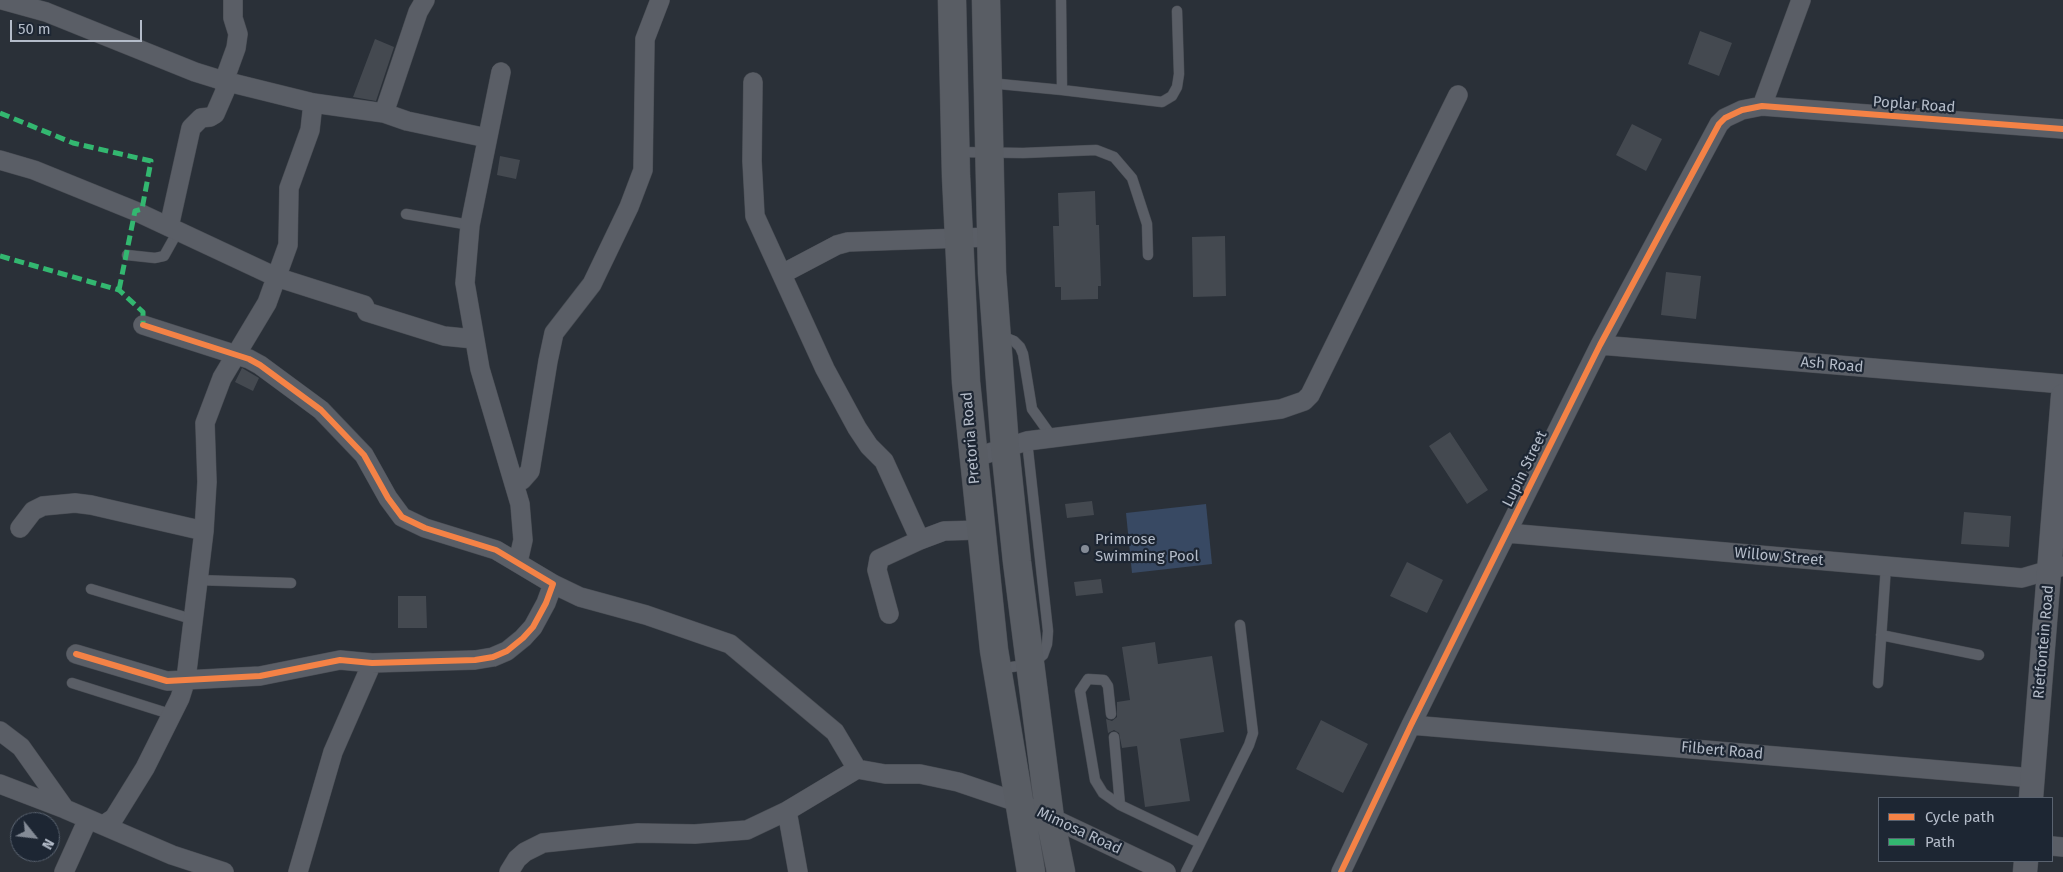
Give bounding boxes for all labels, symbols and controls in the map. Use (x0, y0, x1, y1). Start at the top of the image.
scale bar (12, 10, 145, 42)
text: 50 m (18, 20, 51, 38)
street label: Poplar Road (1872, 93, 1956, 117)
street label: Ash Road (1800, 353, 1864, 377)
street label: Pretoria Road (958, 391, 984, 485)
street label: Lupin Street (1499, 428, 1551, 510)
place label: Primrose Swimming Pool (1095, 531, 1199, 566)
marker: Primrose Swimming Pool (1079, 543, 1091, 555)
street label: Willow Street (1734, 544, 1824, 570)
street label: Rietfontein Road (2030, 584, 2058, 700)
street label: Filbert Road (1680, 738, 1764, 764)
legend (1878, 797, 2053, 862)
street label: Mimosa Road (1034, 804, 1124, 858)
text: Cycle path (1925, 808, 1995, 826)
north arrow (10, 812, 60, 862)
text: Path (1925, 833, 1955, 851)
text: N (38, 836, 57, 852)

